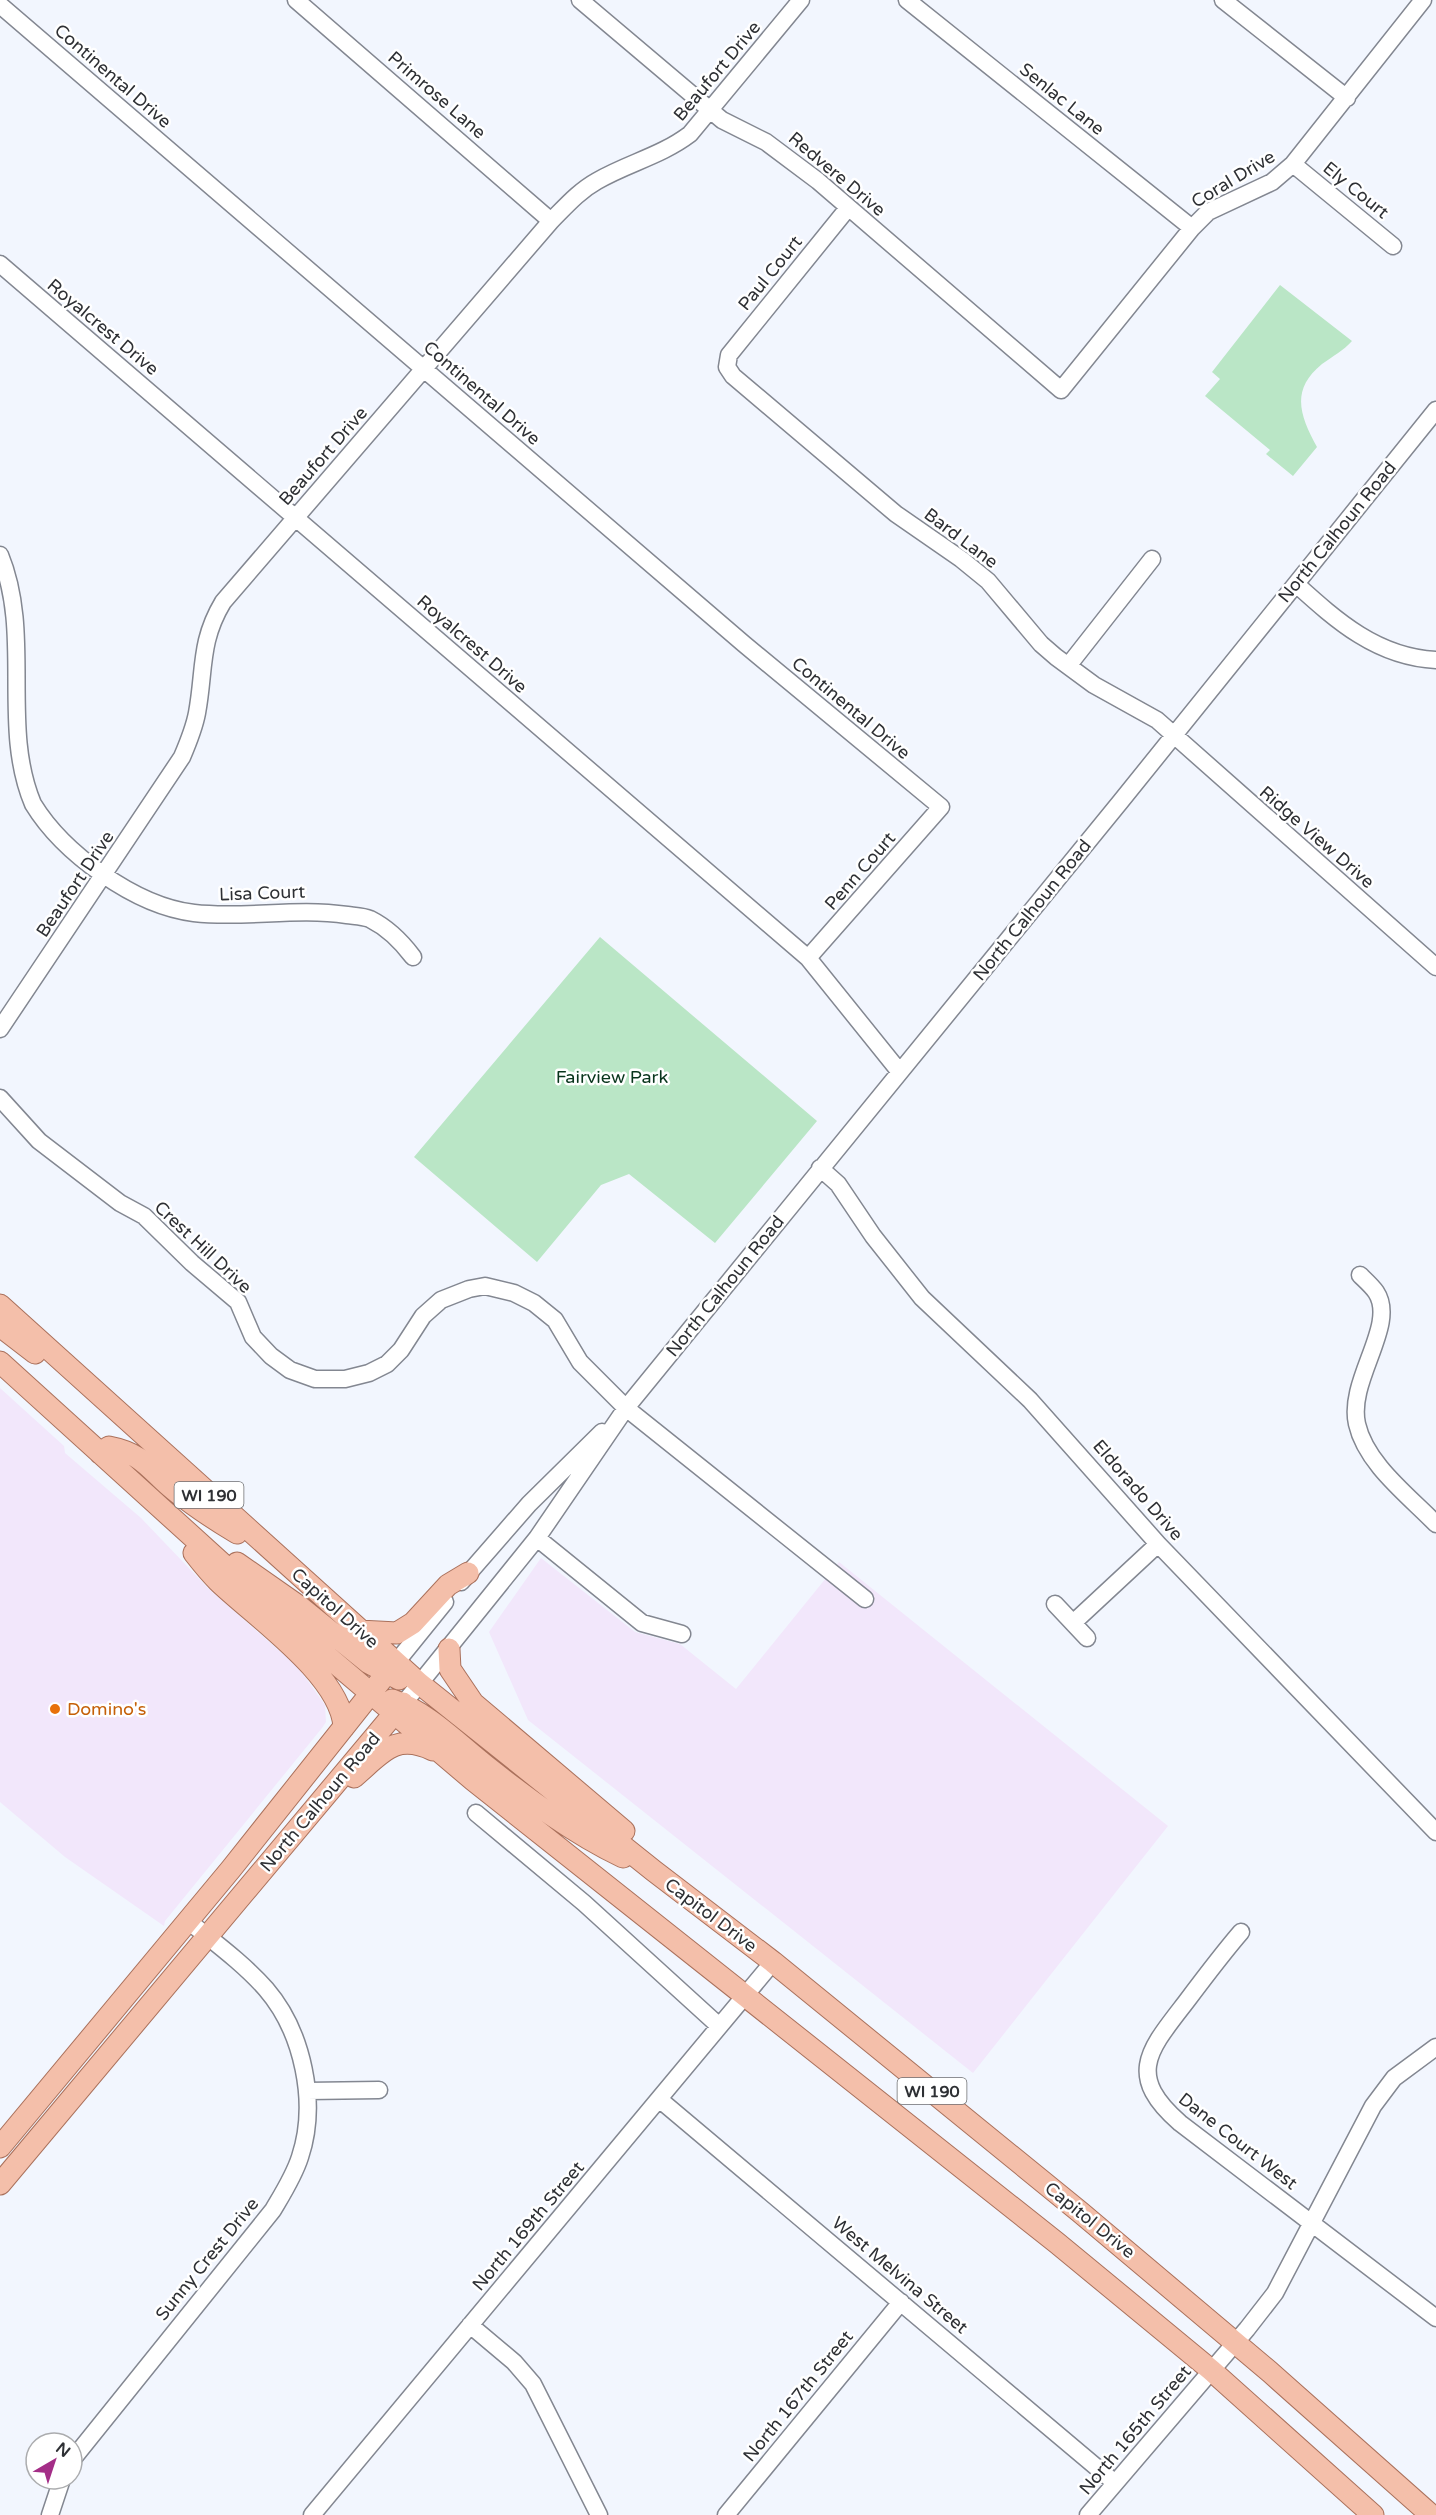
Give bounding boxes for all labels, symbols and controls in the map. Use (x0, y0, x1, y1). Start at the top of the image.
street label: Beaufort Drive (669, 17, 765, 125)
street label: Continental Drive (50, 19, 176, 133)
street label: Primrose Lane (384, 46, 490, 144)
street label: Senlac Lane (1015, 58, 1109, 140)
street label: Redvere Drive (784, 127, 890, 221)
street label: Coral Drive (1187, 145, 1279, 213)
street label: Ely Court (1319, 157, 1393, 223)
street label: Paul Court (733, 231, 807, 315)
street label: Royalcrest Drive (43, 274, 163, 380)
street label: Continental Drive (419, 336, 545, 450)
street label: Beaufort Drive (274, 402, 372, 510)
street label: North Calhoun Road (1273, 457, 1401, 607)
street label: Bard Lane (920, 503, 1002, 573)
street label: Royalcrest Drive (412, 590, 532, 698)
street label: Continental Drive (787, 652, 915, 764)
street label: Ridge View Drive (1255, 781, 1379, 893)
street label: Beaufort Drive (31, 827, 119, 941)
street label: Penn Court (820, 827, 900, 915)
street label: North Calhoun Road (968, 835, 1096, 985)
street label: Lisa Court (219, 880, 306, 905)
park label: Fairview Park (556, 1066, 668, 1088)
street label: Crest Hill Drive (150, 1196, 256, 1298)
street label: North Calhoun Road (661, 1211, 789, 1361)
street label: Eldorado Drive (1088, 1435, 1188, 1545)
road number: WI 190 (174, 1482, 244, 1508)
street label: Capitol Drive (287, 1563, 383, 1653)
place label: Domino's (67, 1698, 146, 1720)
marker: Domino's (48, 1702, 62, 1716)
street label: North Calhoun Road (255, 1728, 385, 1876)
street label: Capitol Drive (661, 1873, 761, 1957)
road number: WI 190 (898, 2078, 966, 2104)
street label: Dane Court West (1174, 2088, 1302, 2194)
street label: North 169th Street (467, 2157, 589, 2295)
street label: Capitol Drive (1040, 2177, 1140, 2263)
street label: Sunny Crest Drive (151, 2193, 263, 2325)
street label: West Melvina Street (828, 2212, 973, 2338)
street label: North 167th Street (738, 2326, 858, 2466)
street label: North 165th Street (1074, 2361, 1196, 2499)
north arrow (24, 2431, 84, 2491)
text: N (52, 2438, 74, 2462)

